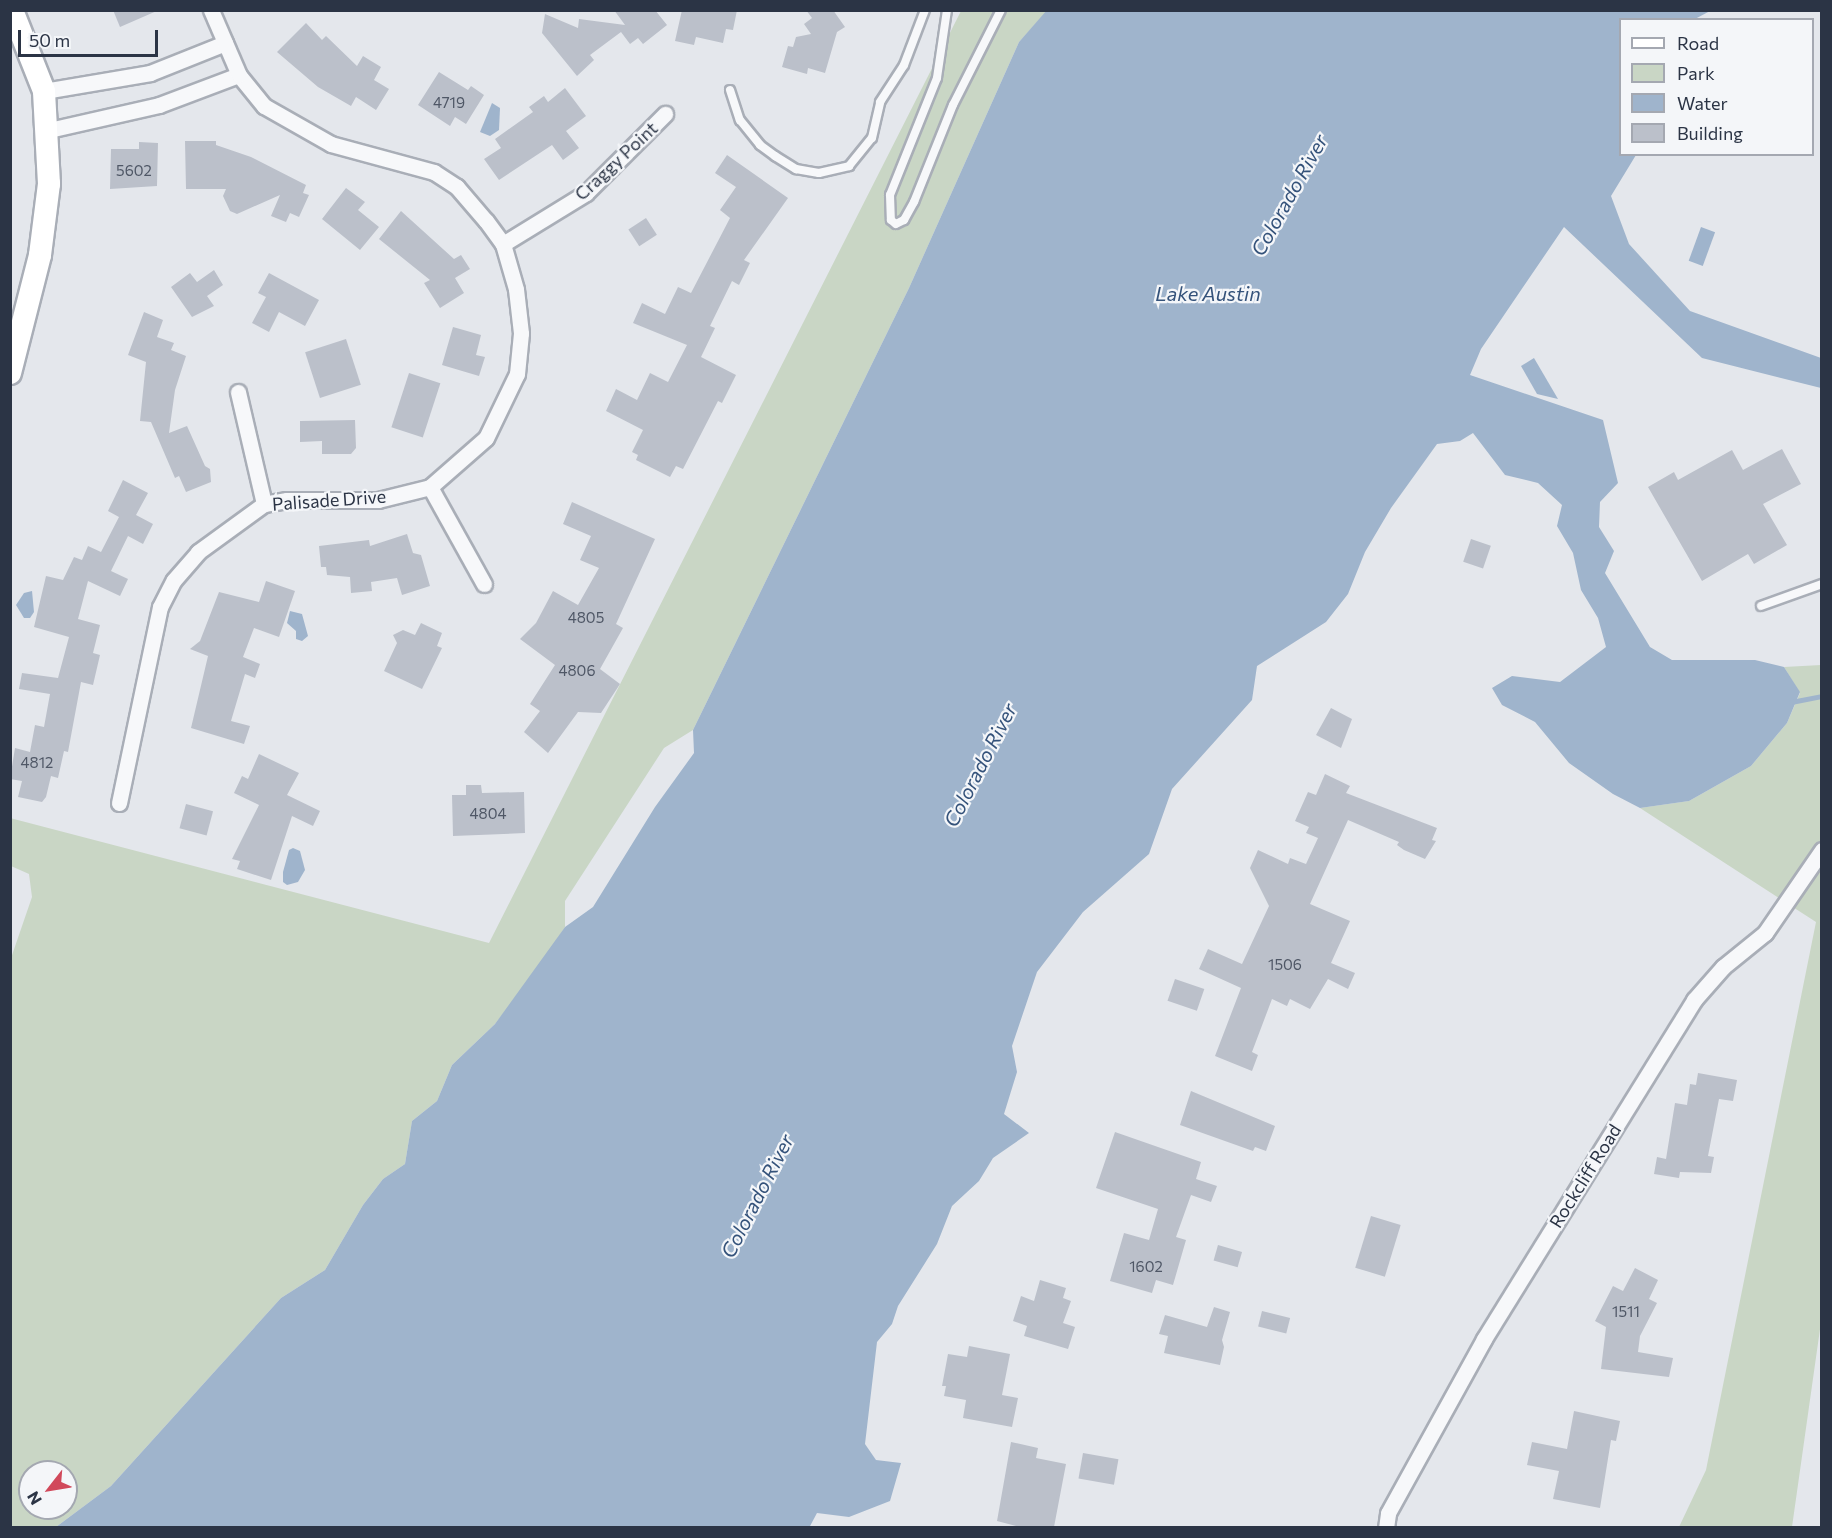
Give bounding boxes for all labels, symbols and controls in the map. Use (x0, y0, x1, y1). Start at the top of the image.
scale bar (21, 18, 160, 56)
legend (1619, 18, 1814, 156)
text: 50 m (29, 29, 70, 51)
text: Road (1677, 32, 1719, 54)
text: Park (1677, 62, 1715, 84)
text: Water (1677, 92, 1728, 114)
house number: 4719 (433, 94, 465, 112)
street label: Craggy Point (570, 117, 662, 205)
text: Building (1677, 122, 1743, 144)
water label: Colorado River (1246, 130, 1332, 260)
house number: 5602 (116, 162, 152, 180)
water label: Lake Austin (1155, 281, 1261, 305)
street label: Palisade Drive (271, 485, 387, 515)
house number: 4805 (568, 609, 604, 627)
house number: 4806 (559, 662, 595, 680)
water label: Colorado River (939, 699, 1021, 831)
house number: 4812 (21, 754, 53, 772)
house number: 4804 (470, 805, 506, 823)
house number: 1506 (1268, 956, 1302, 974)
street label: Rockcliff Road (1545, 1120, 1625, 1232)
water label: Colorado River (716, 1130, 798, 1262)
house number: 1602 (1129, 1258, 1163, 1276)
house number: 1511 (1612, 1303, 1640, 1321)
north arrow (18, 1460, 78, 1520)
text: N (23, 1488, 45, 1509)

